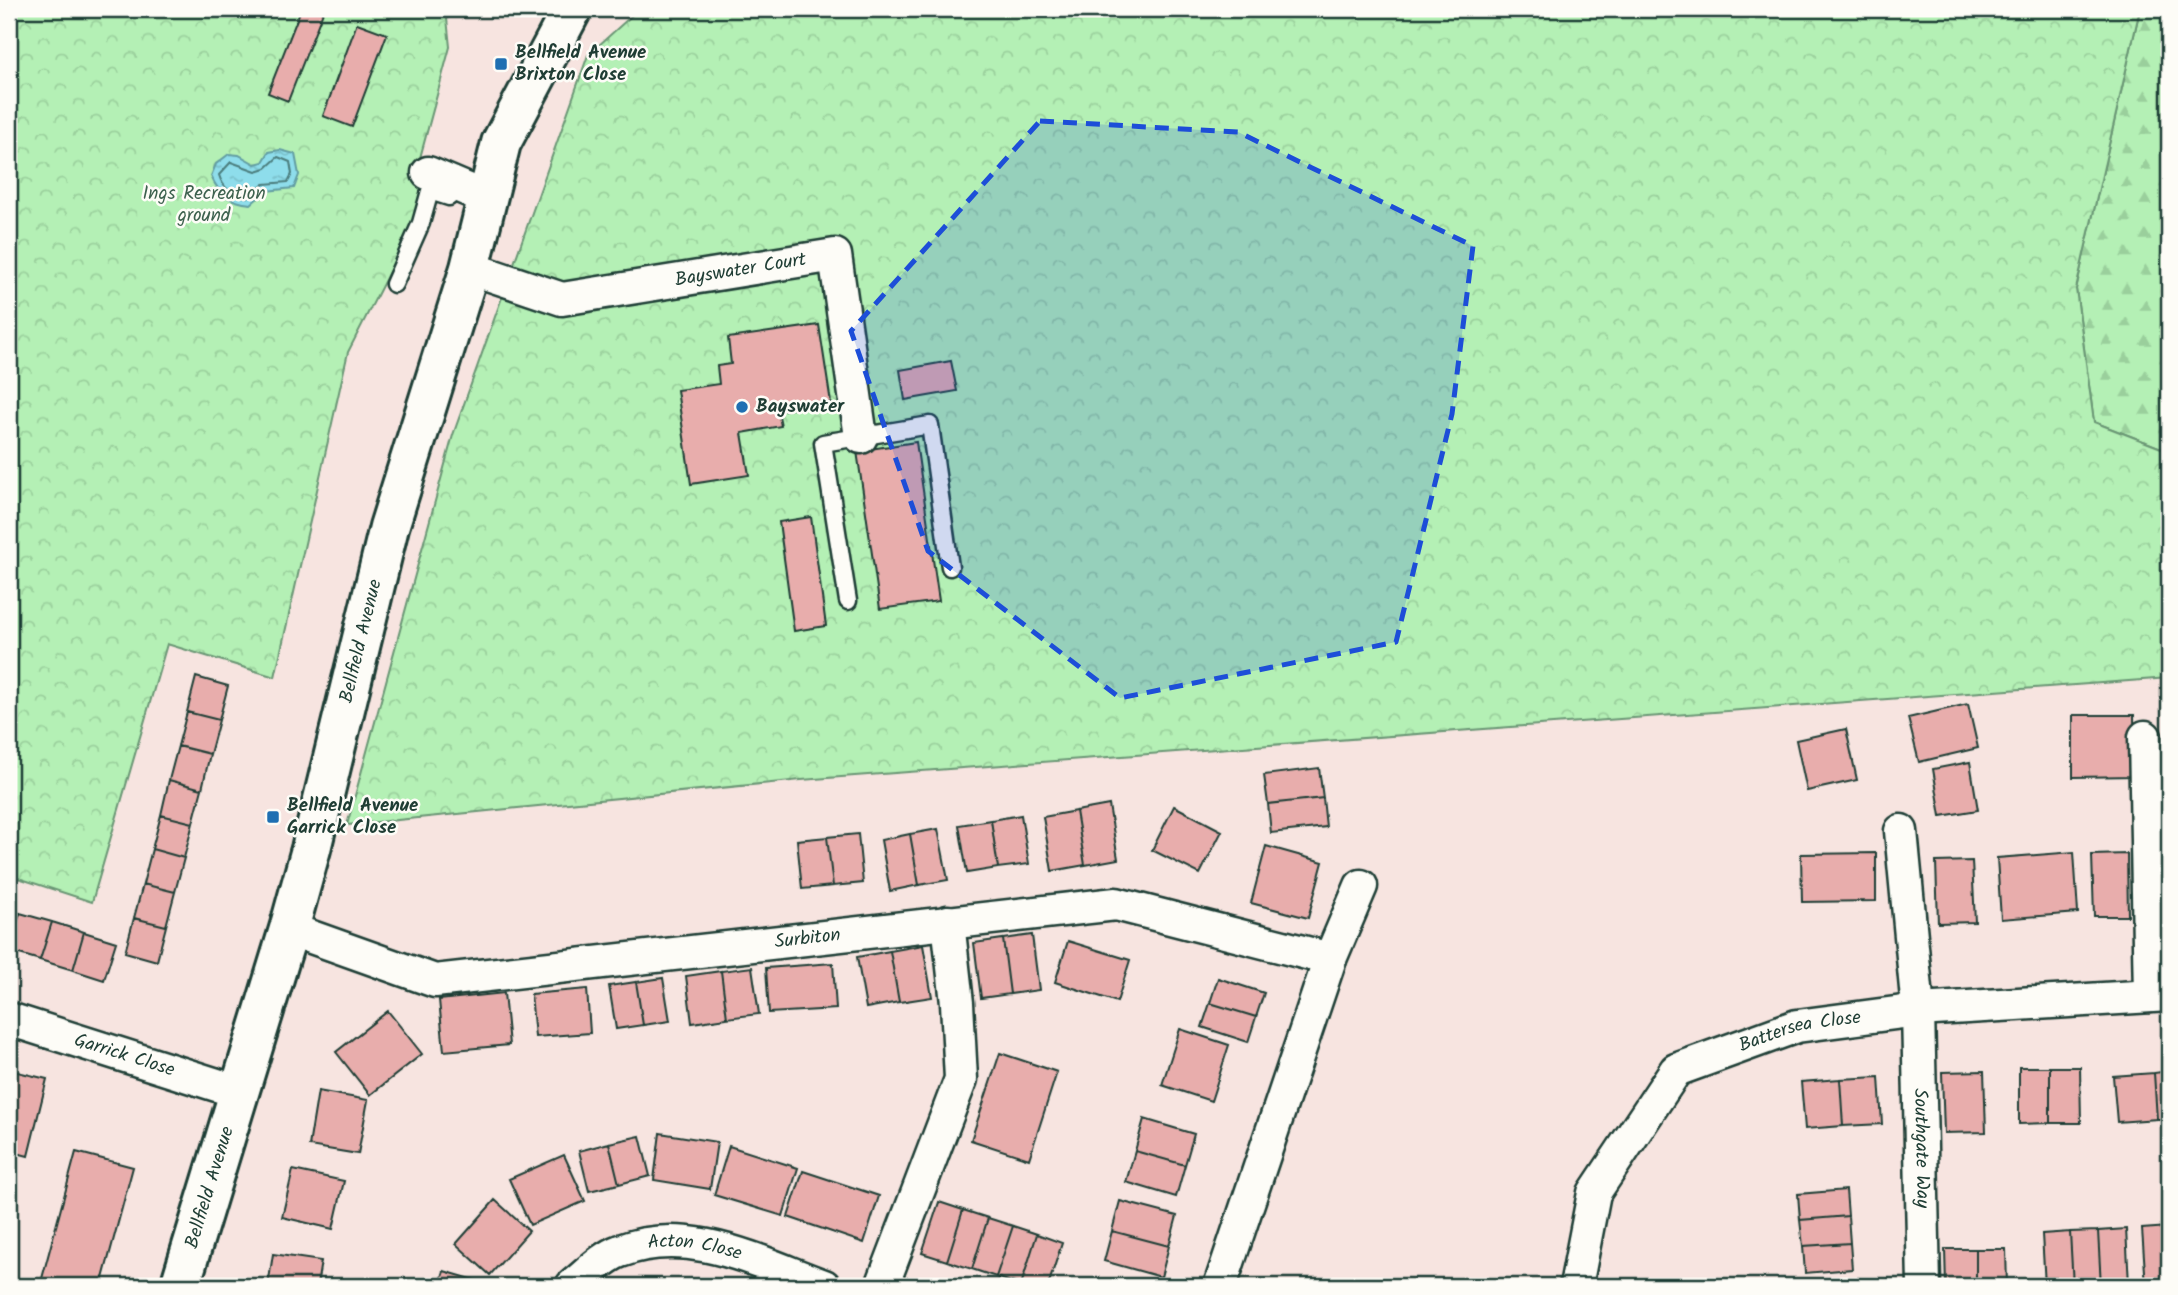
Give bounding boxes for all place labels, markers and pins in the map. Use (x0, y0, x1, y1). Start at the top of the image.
place label: Bellfield Avenue Brixton Close (515, 38, 646, 90)
marker: Bellfield Avenue Brixton Close (493, 56, 509, 72)
place label: Bayswater (756, 392, 845, 422)
marker: Bayswater (734, 399, 750, 415)
place label: Bellfield Avenue Garrick Close (287, 791, 418, 843)
marker: Bellfield Avenue Garrick Close (265, 809, 281, 825)

